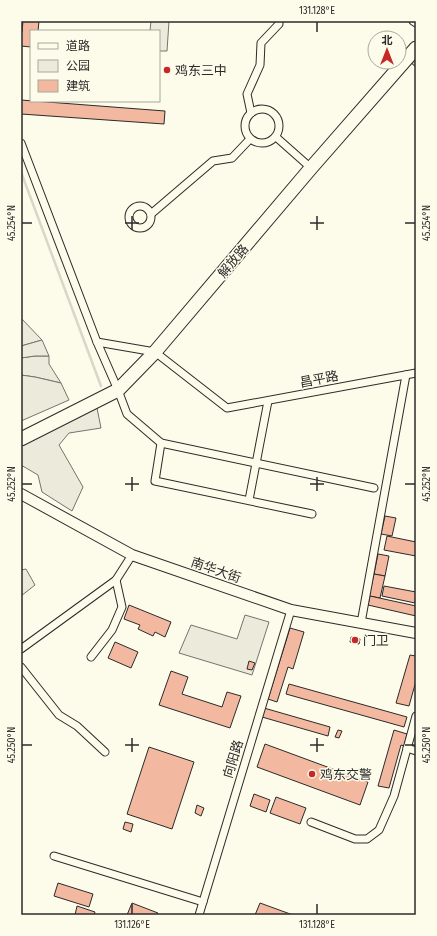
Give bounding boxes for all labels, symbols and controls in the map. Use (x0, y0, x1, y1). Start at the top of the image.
text: 131.128°E (299, 5, 335, 17)
legend (30, 30, 160, 102)
north arrow (367, 30, 407, 70)
text: 北 (382, 34, 393, 47)
text: 道路 (66, 39, 90, 53)
text: 公园 (66, 59, 90, 73)
place label: 鸡东三中 (175, 63, 227, 78)
marker: 鸡东三中 (162, 65, 172, 75)
text: 建筑 (66, 79, 90, 93)
text: 45.254°N (6, 205, 18, 241)
text: 45.254°N (421, 205, 433, 241)
street label: 解放路 (215, 241, 251, 281)
street label: 昌平路 (298, 368, 340, 390)
text: 45.252°N (6, 466, 18, 502)
text: 45.252°N (421, 466, 433, 502)
street label: 南华大街 (189, 554, 243, 586)
place label: 门卫 (363, 633, 389, 648)
marker: 门卫 (350, 635, 360, 645)
text: 45.250°N (6, 727, 18, 763)
text: 45.250°N (421, 727, 433, 763)
street label: 向阳路 (220, 738, 246, 780)
place label: 鸡东交警 (320, 767, 372, 782)
marker: 鸡东交警 (307, 769, 317, 779)
text: 131.126°E (114, 919, 150, 931)
text: 131.128°E (299, 919, 335, 931)

